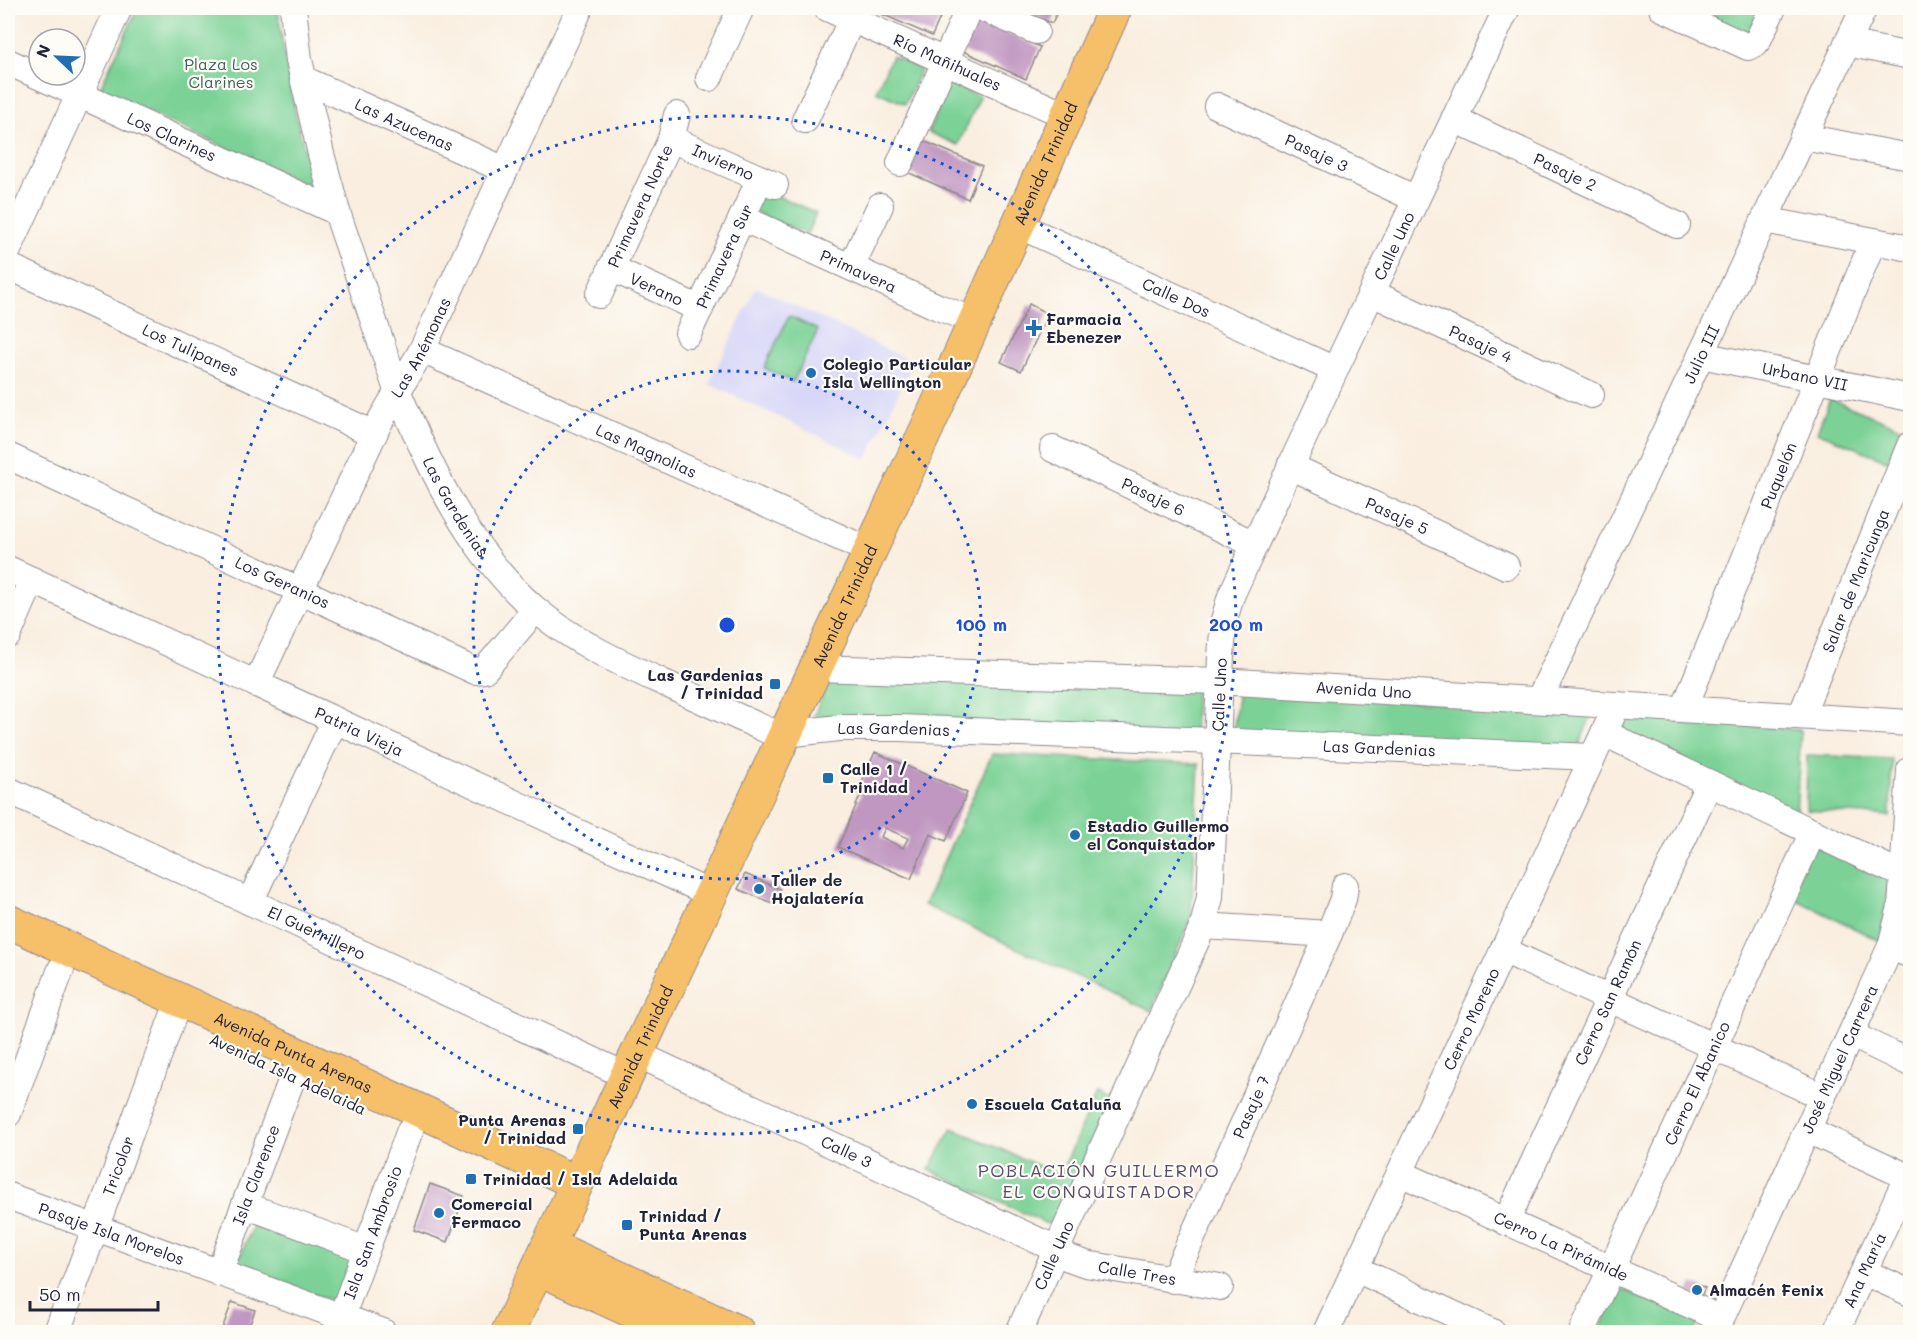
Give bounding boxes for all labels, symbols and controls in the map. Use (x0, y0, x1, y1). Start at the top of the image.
north arrow (27, 27, 87, 87)
street label: Río Mañihuales (890, 28, 1005, 95)
text: N (31, 41, 55, 61)
park label: Plaza Los Clarines (184, 53, 258, 92)
street label: Las Azucenas (352, 93, 457, 155)
street label: Avenida Trinidad (1008, 99, 1082, 228)
street label: Los Clarines (124, 107, 220, 166)
street label: Pasaje 3 (1282, 128, 1352, 176)
street label: Invierno (689, 139, 758, 184)
street label: Primavera Norte (602, 141, 677, 271)
street label: Pasaje 2 (1531, 148, 1600, 195)
street label: Primavera Sur (690, 200, 757, 311)
street label: Calle Uno (1368, 208, 1419, 284)
street label: Primavera (817, 244, 900, 297)
street label: Verano (627, 267, 687, 310)
street label: Calle Dos (1139, 272, 1214, 322)
street label: Las Anémonas (385, 294, 455, 401)
place label: Farmacia Ebenezer (1046, 308, 1122, 347)
street label: Los Tulipanes (139, 318, 242, 381)
street label: Pasaje 4 (1446, 319, 1516, 367)
marker: Farmacia Ebenezer (1027, 321, 1041, 335)
street label: Julio III (1678, 321, 1724, 387)
place label: Colegio Particular Isla Wellington (823, 353, 972, 392)
street label: Urbano VII (1760, 357, 1850, 395)
marker: Colegio Particular Isla Wellington (804, 366, 818, 380)
street label: Las Magnolias (593, 418, 700, 482)
street label: Puquelón (1755, 439, 1801, 511)
street label: Las Gardenias (419, 453, 494, 561)
street label: Pasaje 6 (1119, 472, 1189, 520)
street label: Pasaje 5 (1362, 491, 1432, 539)
street label: Salar de Maricunga (1817, 505, 1893, 655)
street label: Avenida Trinidad (807, 541, 881, 671)
street label: Los Geranios (232, 551, 333, 613)
text: 100 m (955, 612, 1007, 636)
text: 200 m (1209, 612, 1263, 636)
centre of rings (717, 615, 737, 635)
street label: Calle Uno (1207, 658, 1231, 732)
place label: Las Gardenias / Trinidad (647, 664, 763, 703)
street label: Avenida Uno (1315, 676, 1412, 703)
marker: Las Gardenias / Trinidad (768, 677, 782, 691)
street label: Patria Vieja (312, 701, 407, 760)
street label: Las Gardenias (837, 717, 951, 740)
street label: Las Gardenias (1323, 735, 1436, 760)
place label: Calle 1 / Trinidad (840, 758, 908, 797)
marker: Calle 1 / Trinidad (821, 771, 835, 785)
place label: Estadio Guillermo el Conquistador (1087, 815, 1229, 854)
marker: Estadio Guillermo el Conquistador (1068, 828, 1082, 842)
place label: Taller de Hojalatería (771, 869, 864, 908)
marker: Taller de Hojalatería (752, 882, 766, 896)
street label: El Guerrillero (265, 901, 369, 964)
street label: Cerro San Ramón (1569, 936, 1645, 1068)
street label: Cerro Moreno (1438, 964, 1504, 1073)
street label: José Miguel Carrera (1796, 981, 1882, 1137)
street label: Avenida Trinidad (602, 982, 677, 1112)
street label: Avenida Punta Arenas (211, 1006, 376, 1097)
street label: Cerro El Abanico (1659, 1018, 1734, 1148)
street label: Avenida Isla Adelaida (206, 1028, 370, 1119)
street label: Pasaje 7 (1227, 1072, 1274, 1141)
place label: Escuela Cataluña (984, 1093, 1122, 1114)
marker: Escuela Cataluña (965, 1097, 979, 1111)
place label: Punta Arenas / Trinidad (458, 1109, 566, 1148)
street label: Isla Clarence (227, 1121, 284, 1228)
marker: Punta Arenas / Trinidad (571, 1122, 585, 1136)
street label: Calle 3 (818, 1130, 876, 1172)
street label: Tricolor (97, 1133, 138, 1199)
district label: POBLACIÓN GUILLERMO EL CONQUISTADOR (978, 1158, 1220, 1203)
street label: Isla San Ambrosio (338, 1163, 406, 1302)
place label: Trinidad / Isla Adelaida (483, 1168, 678, 1189)
marker: Trinidad / Isla Adelaida (464, 1172, 478, 1186)
place label: Comercial Fermaco (451, 1193, 532, 1232)
street label: Pasaje Isla Morelos (36, 1197, 187, 1269)
place label: Trinidad / Punta Arenas (639, 1205, 747, 1244)
marker: Comercial Fermaco (432, 1206, 446, 1220)
street label: Cerro La Pirámide (1491, 1206, 1632, 1286)
street label: Calle Uno (1028, 1217, 1078, 1293)
marker: Trinidad / Punta Arenas (620, 1218, 634, 1232)
street label: Ana María (1837, 1229, 1890, 1311)
street label: Calle Tres (1096, 1255, 1178, 1289)
scale bar (30, 1274, 158, 1312)
place label: Almacén Fenix (1709, 1279, 1824, 1300)
text: 50 m (39, 1282, 81, 1306)
marker: Almacén Fenix (1690, 1283, 1704, 1297)

